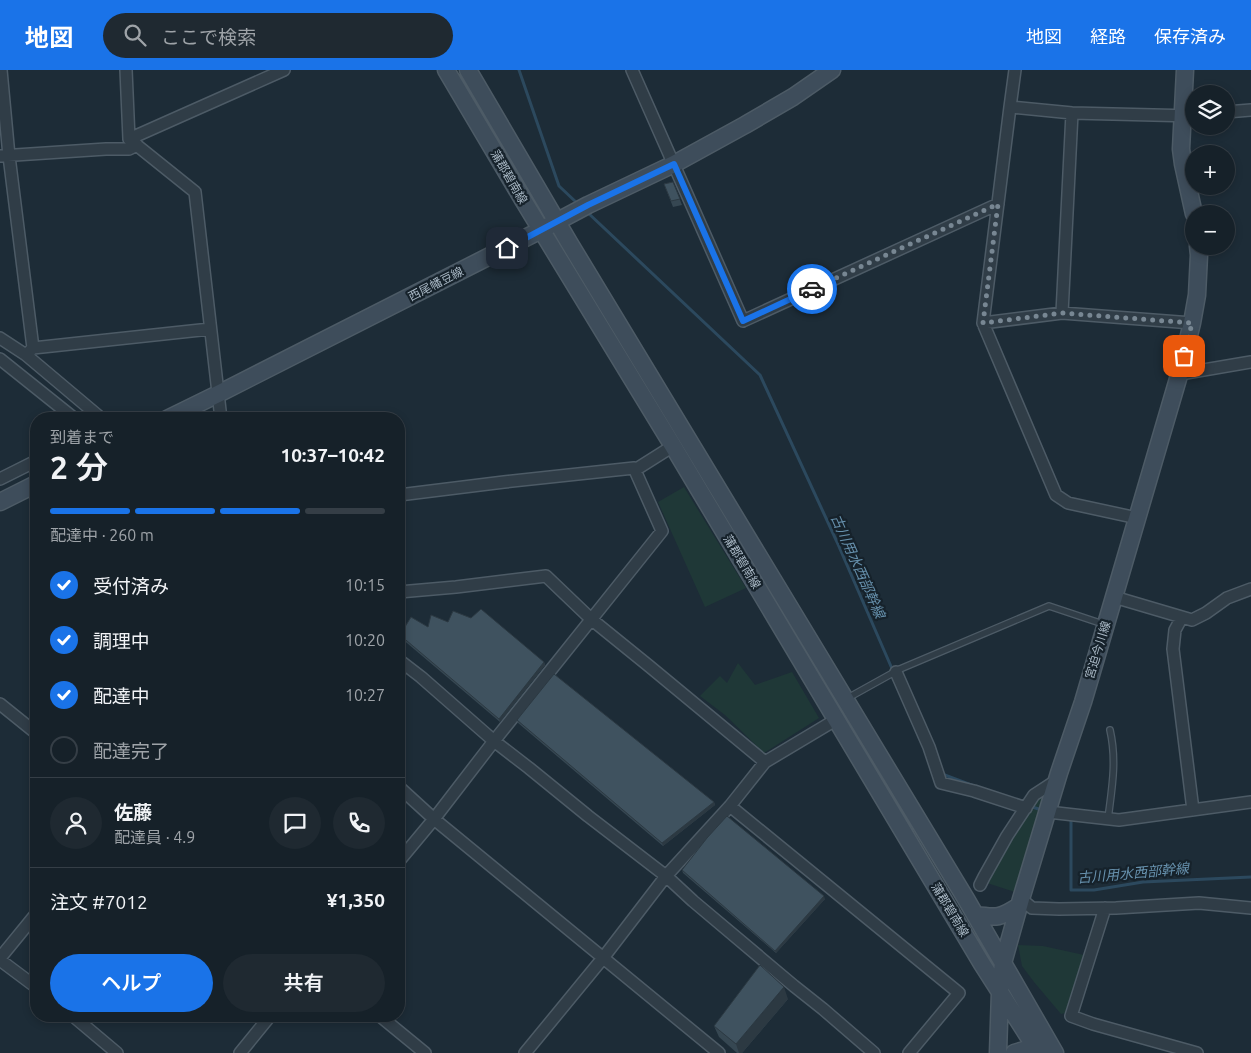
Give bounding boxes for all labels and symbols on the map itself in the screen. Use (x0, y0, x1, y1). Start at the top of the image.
street label: 蒲郡碧南線 (489, 148, 530, 206)
pin (486, 227, 528, 269)
street label: 西尾幡豆線 (406, 264, 465, 303)
courier (787, 264, 837, 314)
pin (1163, 335, 1205, 377)
water label: 古川用水西部幹線 (828, 512, 889, 622)
street label: 蒲郡碧南線 (721, 533, 763, 591)
street label: 宮迫今川線 (1083, 619, 1113, 680)
water label: 古川用水西部幹線 (1077, 860, 1191, 886)
street label: 蒲郡碧南線 (929, 881, 971, 939)

